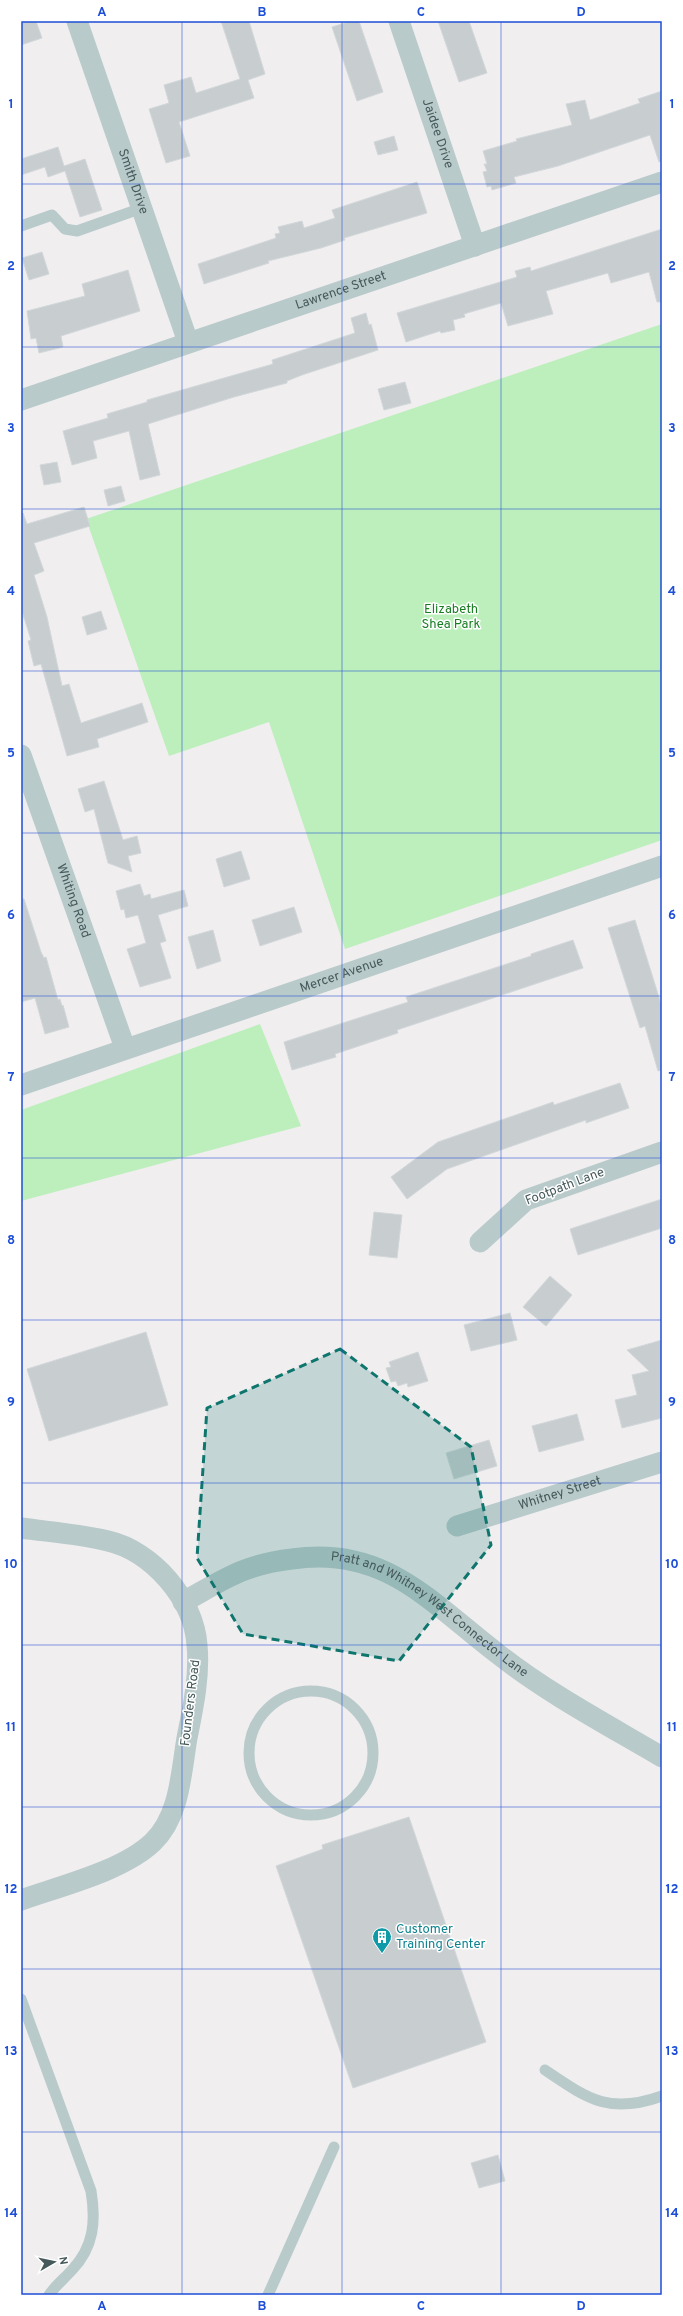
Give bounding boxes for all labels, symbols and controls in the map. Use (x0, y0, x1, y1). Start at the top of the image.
text: A (97, 5, 107, 21)
text: B (258, 5, 267, 21)
text: C (417, 5, 425, 21)
text: D (576, 5, 586, 21)
text: 1 (8, 97, 14, 113)
street label: Jaidee Drive (418, 97, 456, 171)
text: 1 (669, 97, 675, 113)
street label: Smith Drive (114, 147, 151, 216)
text: 2 (7, 259, 15, 275)
text: 2 (668, 259, 676, 275)
street label: Lawrence Street (293, 268, 389, 314)
text: 3 (7, 421, 15, 437)
text: 3 (668, 421, 676, 437)
text: 4 (7, 584, 15, 600)
text: 4 (668, 584, 676, 600)
park label: Elizabeth Shea Park (422, 602, 481, 633)
text: 5 (7, 746, 15, 762)
text: 5 (668, 746, 676, 762)
street label: Whiting Road (52, 862, 93, 940)
text: 6 (7, 908, 15, 924)
text: 6 (668, 908, 676, 924)
street label: Mercer Avenue (298, 954, 386, 997)
text: 7 (8, 1070, 15, 1086)
text: 7 (669, 1070, 676, 1086)
street label: Footpath Lane (523, 1165, 607, 1209)
text: 8 (7, 1233, 15, 1249)
text: 8 (668, 1233, 676, 1249)
text: 9 (7, 1395, 15, 1411)
text: 9 (668, 1395, 676, 1411)
street label: Whitney Street (517, 1473, 604, 1514)
street label: Pratt and Whitney West Connector Lane (330, 1549, 531, 1681)
text: 10 (4, 1557, 18, 1573)
text: 10 (665, 1557, 679, 1573)
street label: Founders Road (178, 1659, 204, 1747)
text: 11 (6, 1720, 16, 1736)
text: 11 (667, 1720, 677, 1736)
text: 12 (4, 1882, 18, 1898)
text: 12 (665, 1882, 679, 1898)
place label: Customer Training Center (396, 1922, 486, 1953)
building icon: Customer Training Center (371, 1926, 393, 1954)
text: 13 (5, 2044, 18, 2060)
text: 13 (666, 2044, 679, 2060)
text: 14 (4, 2206, 18, 2222)
text: 14 (665, 2206, 679, 2222)
north arrow (34, 2242, 74, 2282)
text: N (55, 2256, 70, 2266)
text: A (97, 2299, 107, 2315)
text: B (258, 2299, 267, 2315)
text: C (417, 2299, 425, 2315)
text: D (576, 2299, 586, 2315)

